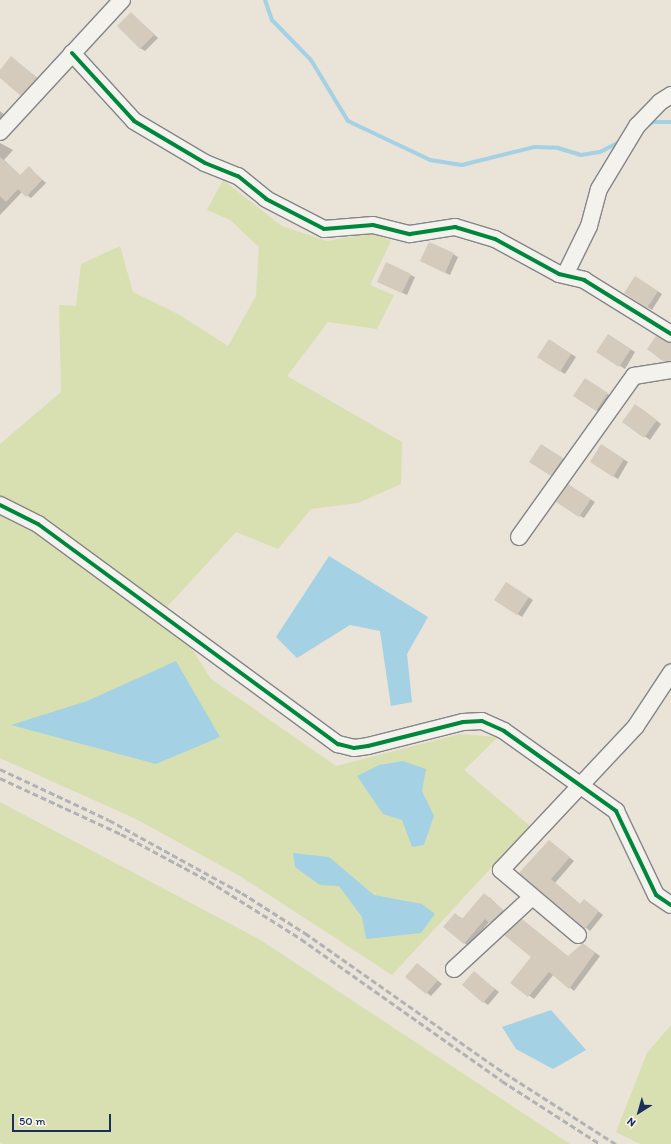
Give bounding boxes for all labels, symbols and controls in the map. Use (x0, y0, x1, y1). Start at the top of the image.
north arrow (619, 1092, 659, 1132)
scale bar (14, 1106, 113, 1132)
text: 50 m (19, 1114, 45, 1128)
text: N (625, 1115, 638, 1129)

